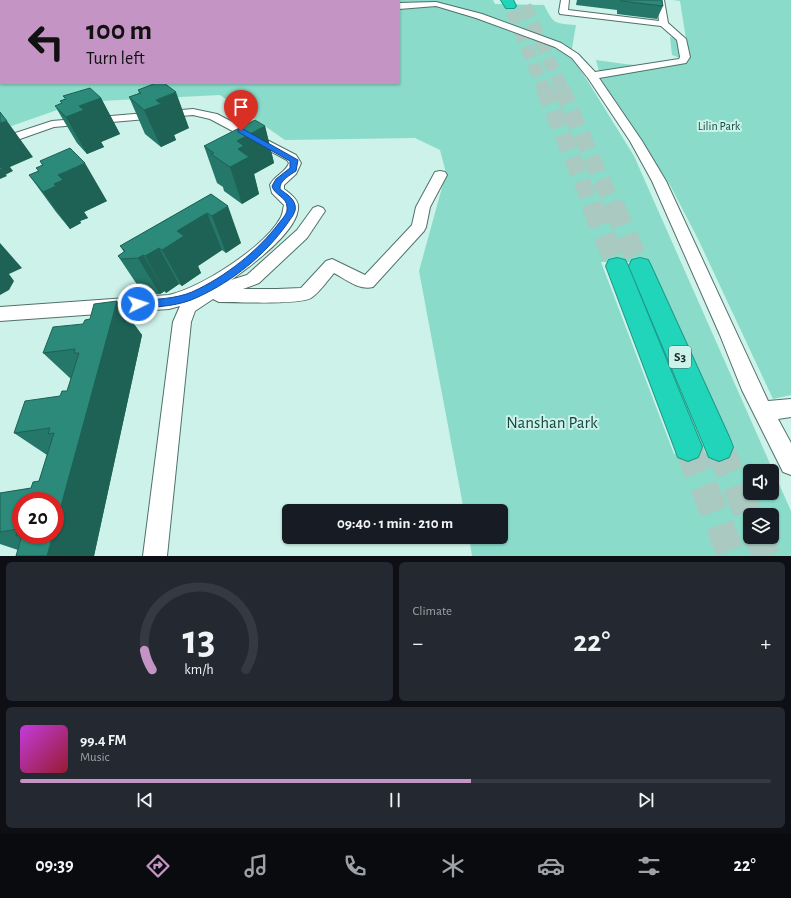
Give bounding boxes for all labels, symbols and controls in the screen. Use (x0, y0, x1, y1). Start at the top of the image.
icon: left (20, 16, 72, 68)
text: 100 m (86, 17, 152, 45)
text: Turn left (86, 50, 145, 68)
pin (224, 90, 258, 131)
icon: arrive (230, 96, 252, 118)
park label: Lilin Park (698, 120, 741, 132)
position arrow (117, 283, 159, 325)
road number: S3 (669, 346, 691, 368)
park label: Nanshan Park (506, 414, 598, 431)
map controls (743, 464, 779, 544)
button: sound (743, 464, 779, 500)
speed limit sign: 20 (12, 492, 64, 544)
button: layers (743, 508, 779, 544)
text: 09:40 · 1 min · 210 m (337, 516, 453, 531)
text: Climate (413, 605, 452, 618)
text: 13 (183, 619, 216, 660)
text: 22° (573, 627, 610, 657)
text: − (413, 632, 423, 654)
text: + (760, 632, 771, 654)
text: km/h (185, 662, 214, 676)
text: 99.4 FM (80, 733, 126, 748)
text: Music (80, 751, 110, 764)
icon: previous (134, 789, 156, 811)
icon: pause (384, 789, 406, 811)
icon: next (635, 789, 657, 811)
icon: directions (144, 852, 172, 880)
icon: music (242, 852, 270, 880)
icon: phone (341, 852, 369, 880)
icon: climate (439, 852, 467, 880)
icon: car (537, 852, 565, 880)
icon: filters (635, 852, 663, 880)
text: 09:39 (35, 857, 74, 875)
text: 22° (734, 857, 756, 875)

